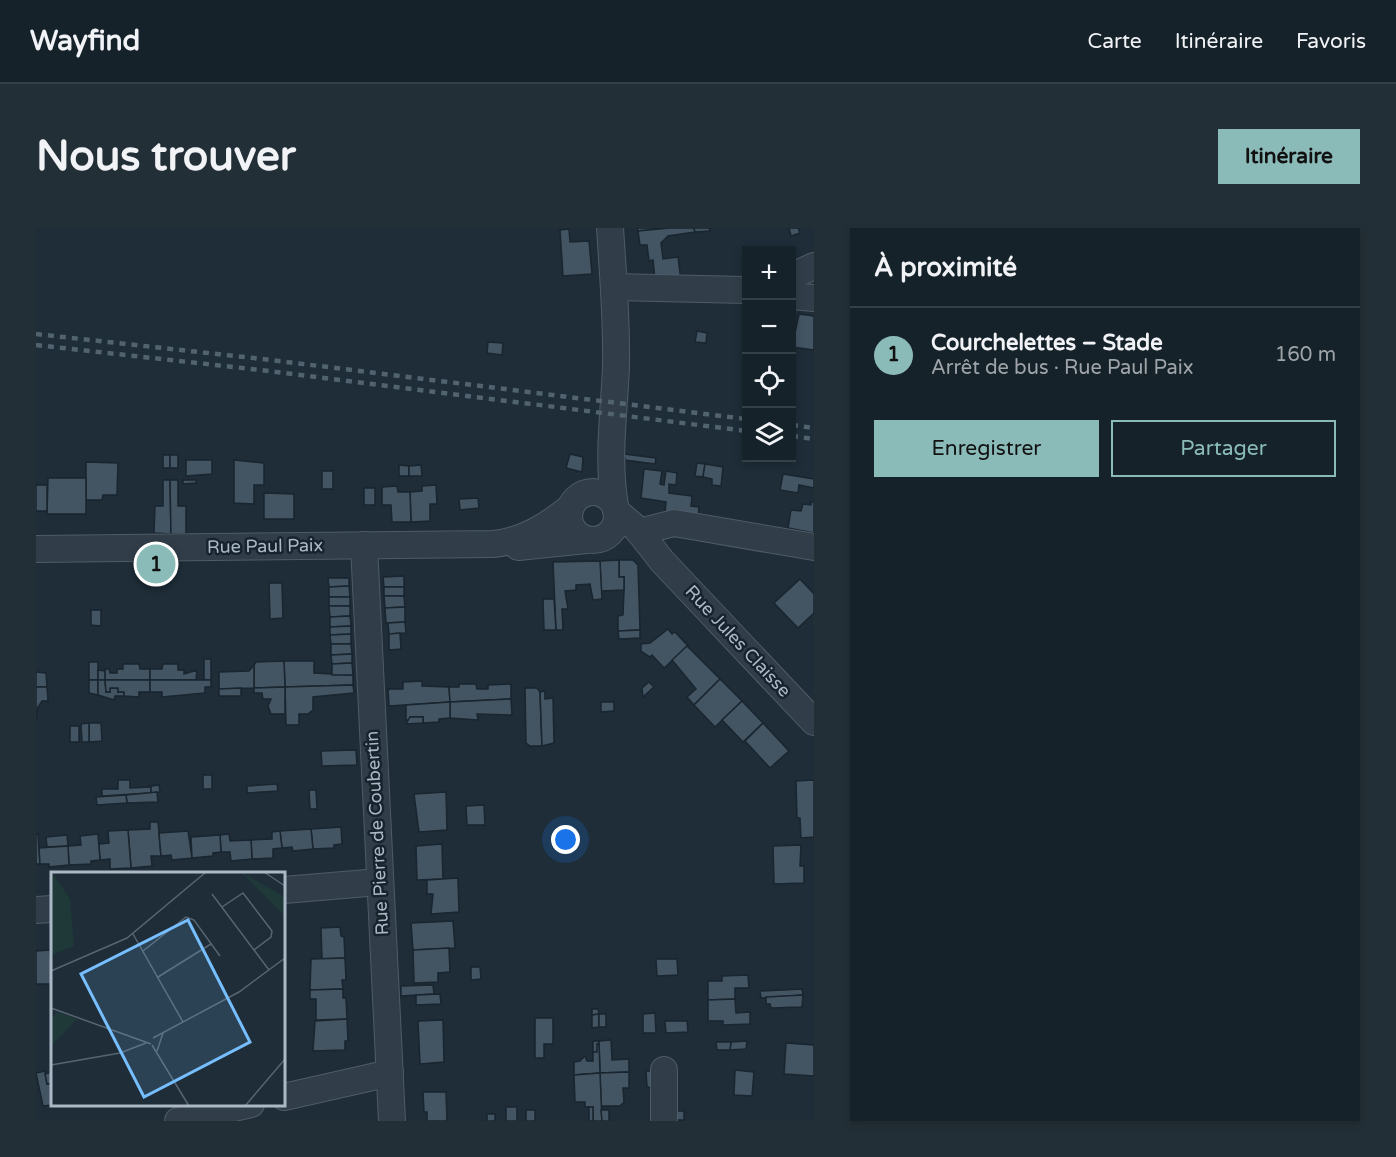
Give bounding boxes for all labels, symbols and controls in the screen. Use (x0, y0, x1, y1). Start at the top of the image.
text: Wayfind (30, 24, 140, 58)
text: Carte (1088, 29, 1142, 54)
text: Itinéraire (1175, 29, 1263, 54)
text: Favoris (1296, 29, 1366, 54)
button: Itinéraire (1218, 129, 1360, 184)
text: Nous trouver (36, 131, 296, 182)
map controls (742, 246, 796, 462)
button: + (742, 246, 796, 300)
text: À proximité (874, 252, 1017, 283)
button: − (742, 300, 796, 354)
text: Courchelettes – Stade (931, 330, 1163, 356)
text: 1 (887, 343, 900, 367)
text: 160 m (1275, 343, 1336, 367)
button: locate (742, 354, 796, 408)
text: Arrêt de bus · Rue Paul Paix (931, 356, 1193, 380)
button: layers (742, 408, 796, 462)
button: Enregistrer (874, 420, 1099, 477)
button: Partager (1111, 420, 1336, 477)
street label: Rue Paul Paix (207, 534, 323, 558)
pin: 1 (136, 542, 176, 586)
street label: Rue Jules Claisse (680, 580, 796, 702)
street label: Rue Pierre de Coubertin (361, 730, 393, 936)
your location (551, 825, 580, 854)
inset map (51, 872, 285, 1106)

